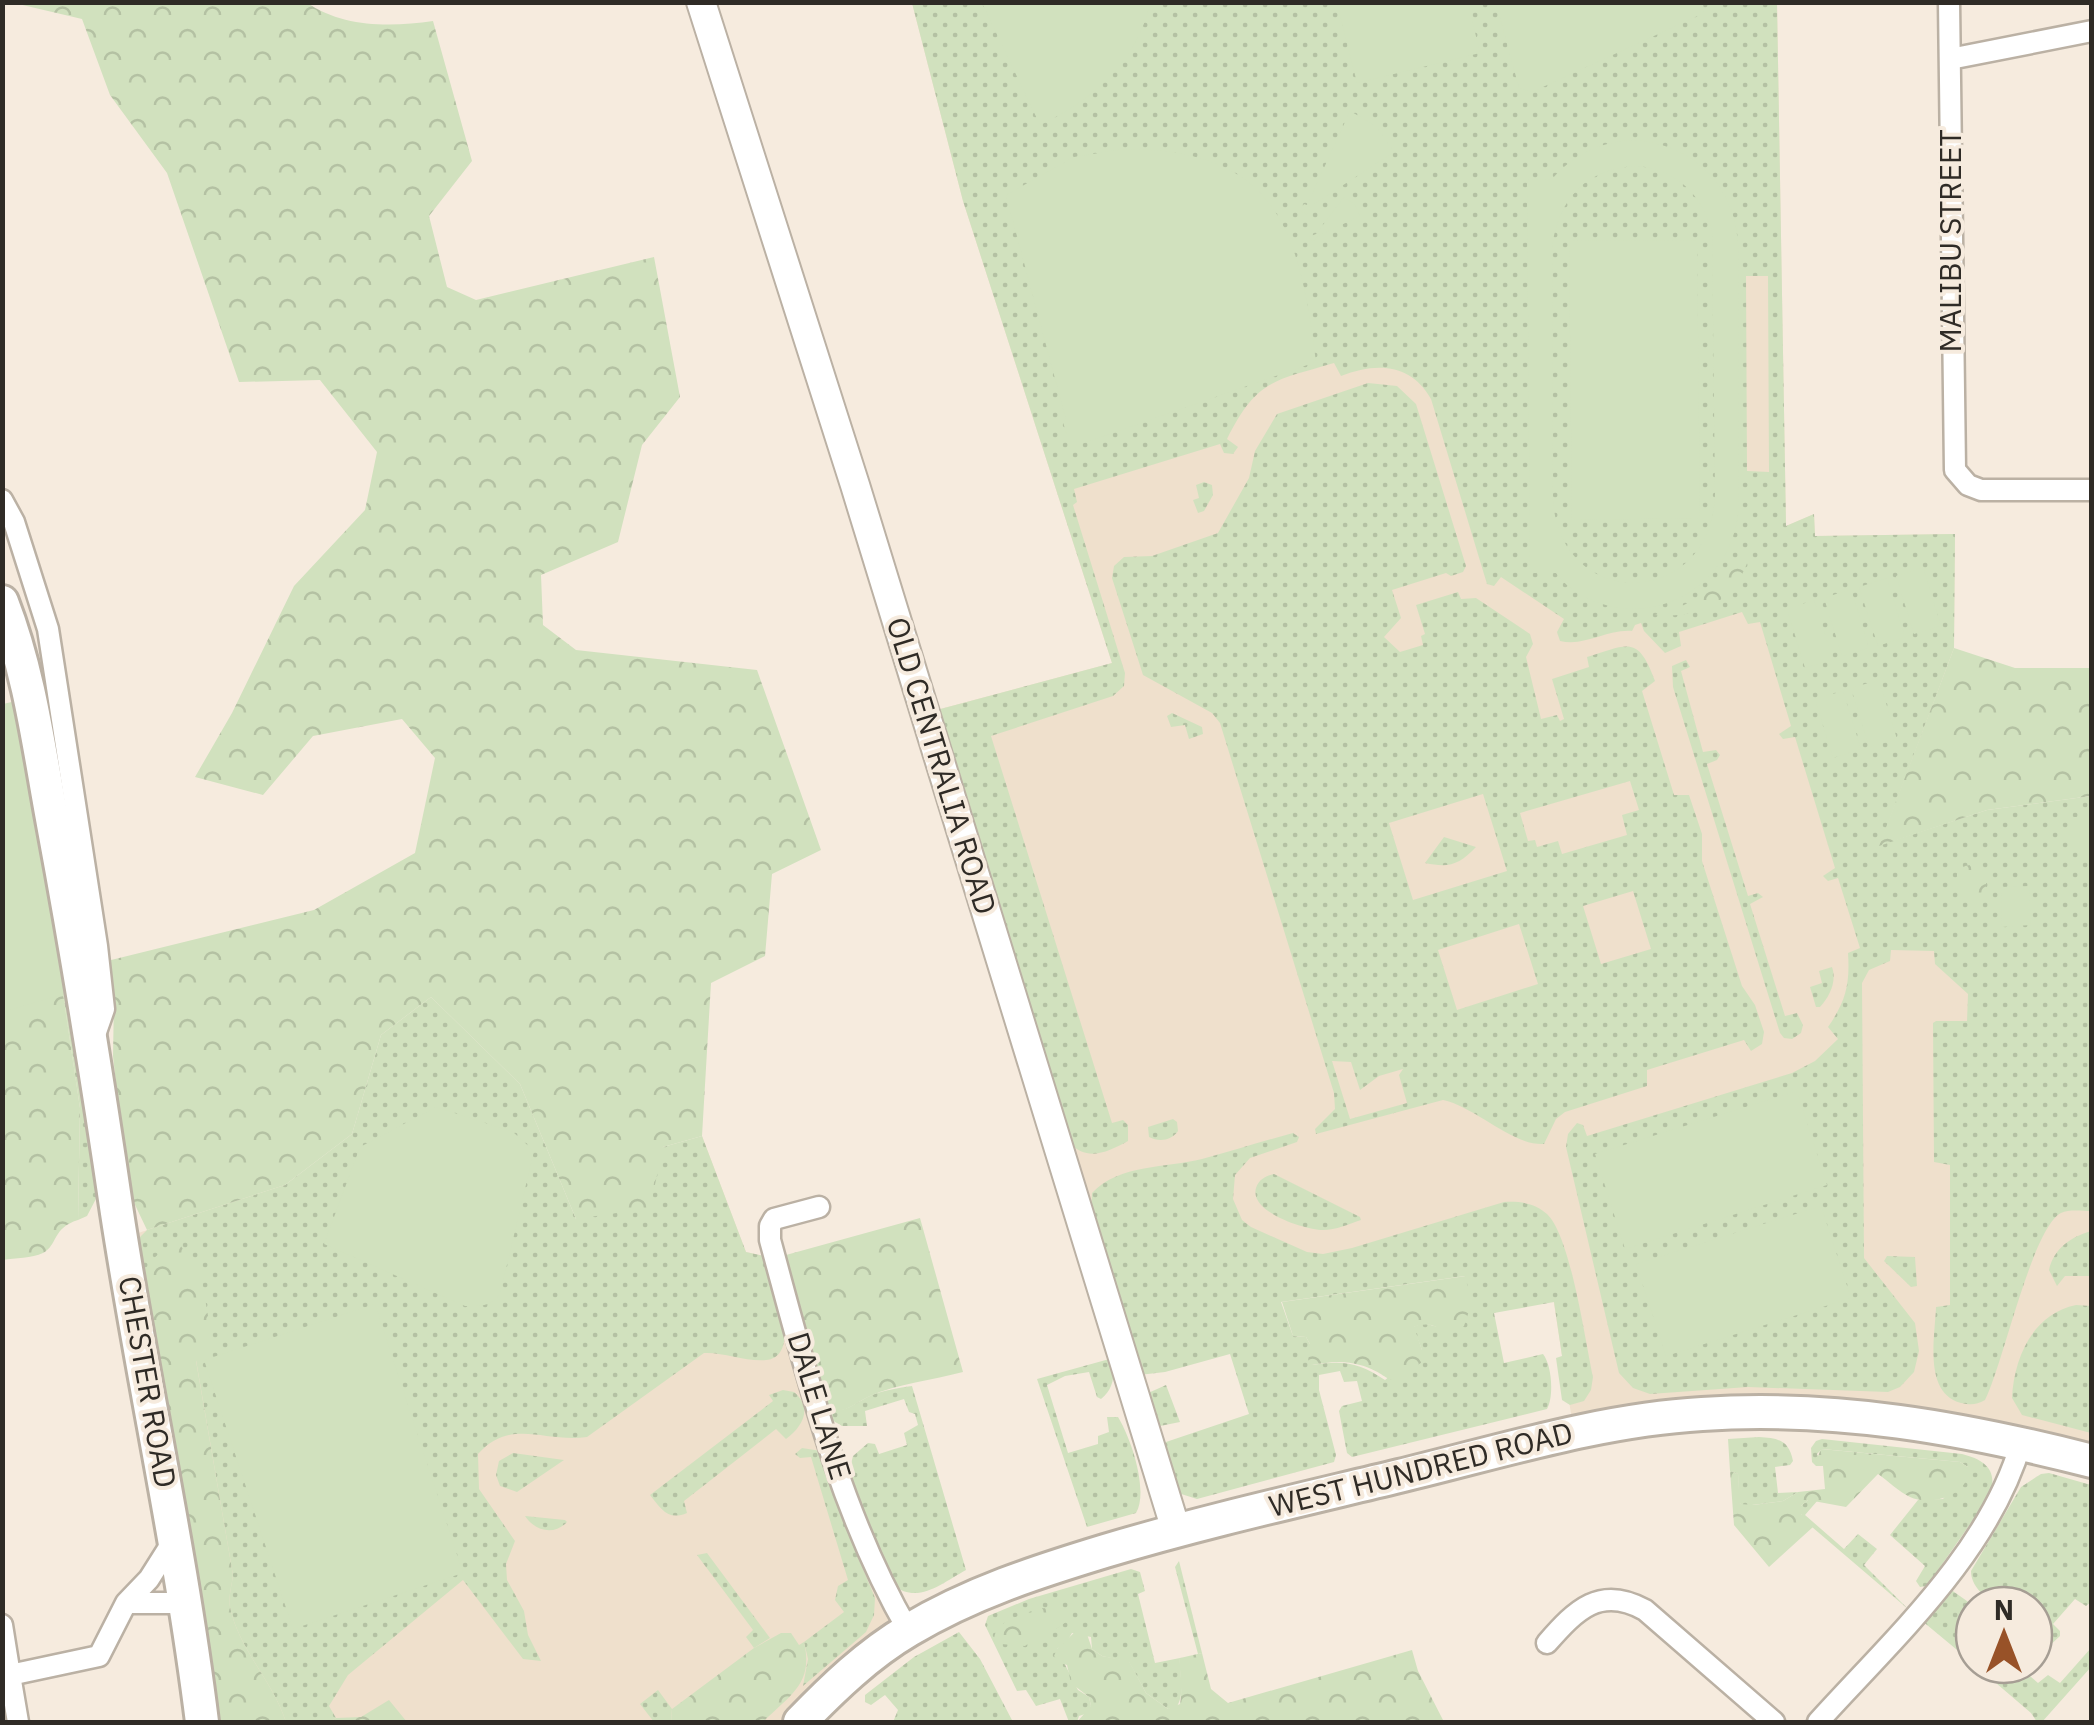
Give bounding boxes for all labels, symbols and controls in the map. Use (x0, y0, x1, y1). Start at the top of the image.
street label: MALIBU STREET (1930, 129, 1969, 353)
street label: OLD CENTRALIA ROAD (879, 612, 1006, 919)
street label: CHESTER ROAD (111, 1273, 186, 1491)
street label: DALE LANE (780, 1327, 861, 1484)
street label: WEST HUNDRED ROAD (1265, 1412, 1576, 1525)
north arrow (1954, 1585, 2054, 1685)
text: N (1994, 1591, 2014, 1628)

